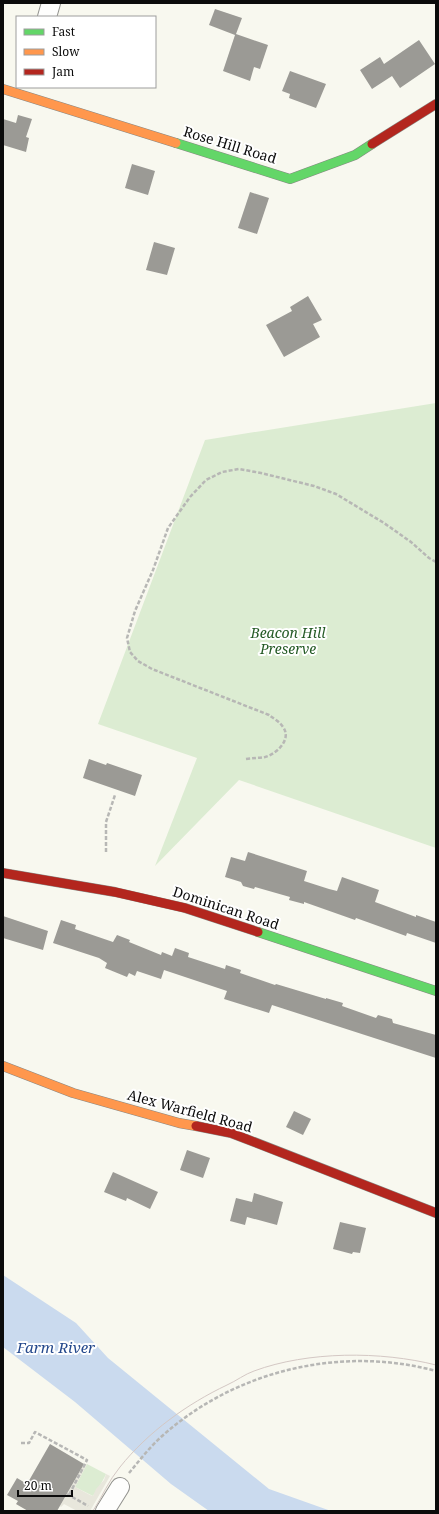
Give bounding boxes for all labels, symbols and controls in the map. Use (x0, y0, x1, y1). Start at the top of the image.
legend (16, 16, 156, 88)
text: Fast (52, 23, 75, 40)
text: Slow (52, 43, 80, 60)
text: Jam (51, 63, 74, 80)
street label: Rose Hill Road (181, 121, 279, 168)
park label: Beacon Hill Preserve (250, 623, 326, 658)
street label: Dominican Road (171, 881, 282, 934)
street label: Alex Warfield Road (126, 1085, 255, 1136)
water label: Farm River (16, 1337, 96, 1357)
scale bar (18, 1472, 72, 1498)
text: 20 m (24, 1477, 52, 1494)

